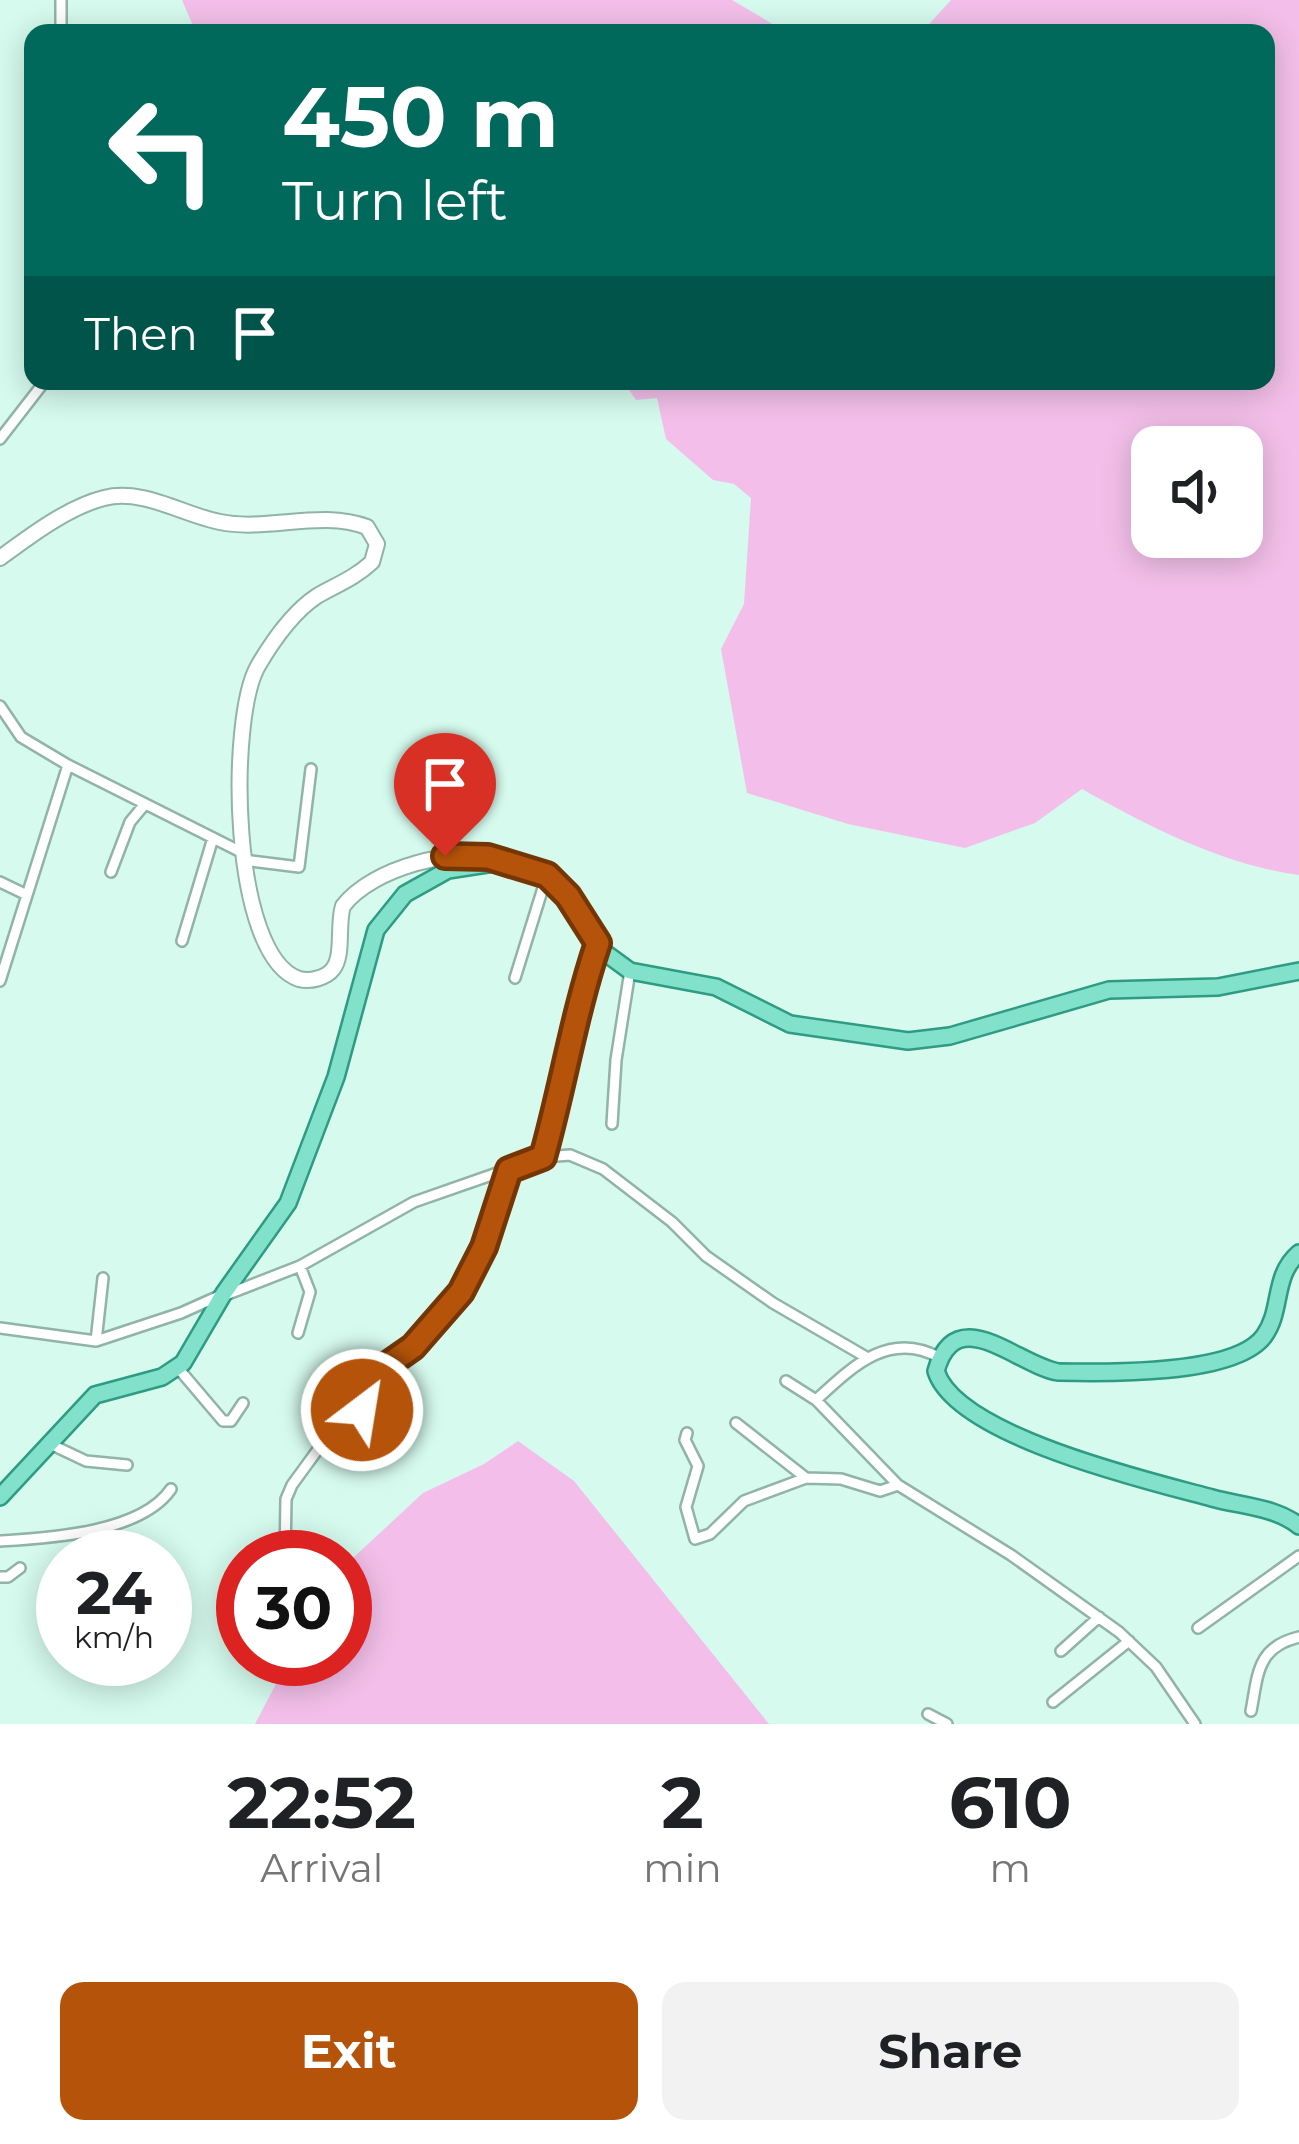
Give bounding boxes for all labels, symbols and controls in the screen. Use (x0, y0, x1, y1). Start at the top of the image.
text: 450 m (282, 66, 559, 168)
icon: left (84, 72, 240, 228)
text: Turn left (282, 168, 508, 234)
icon: arrive (222, 300, 288, 366)
text: Then (84, 306, 198, 361)
map controls (1131, 426, 1263, 558)
button: sound (1131, 426, 1263, 558)
pin (394, 733, 496, 856)
icon: arrive (412, 751, 478, 817)
position arrow (299, 1347, 425, 1473)
speed limit sign: 30 (216, 1530, 372, 1686)
text: 24 (76, 1556, 152, 1629)
text: km/h (74, 1619, 154, 1656)
text: 22:52 (227, 1758, 416, 1846)
text: 2 (661, 1758, 704, 1846)
text: 610 (949, 1758, 1072, 1846)
text: Arrival (260, 1844, 383, 1892)
text: min (643, 1844, 722, 1892)
text: m (990, 1844, 1031, 1892)
button: Exit (60, 1982, 638, 2120)
button: Share (662, 1982, 1239, 2120)

